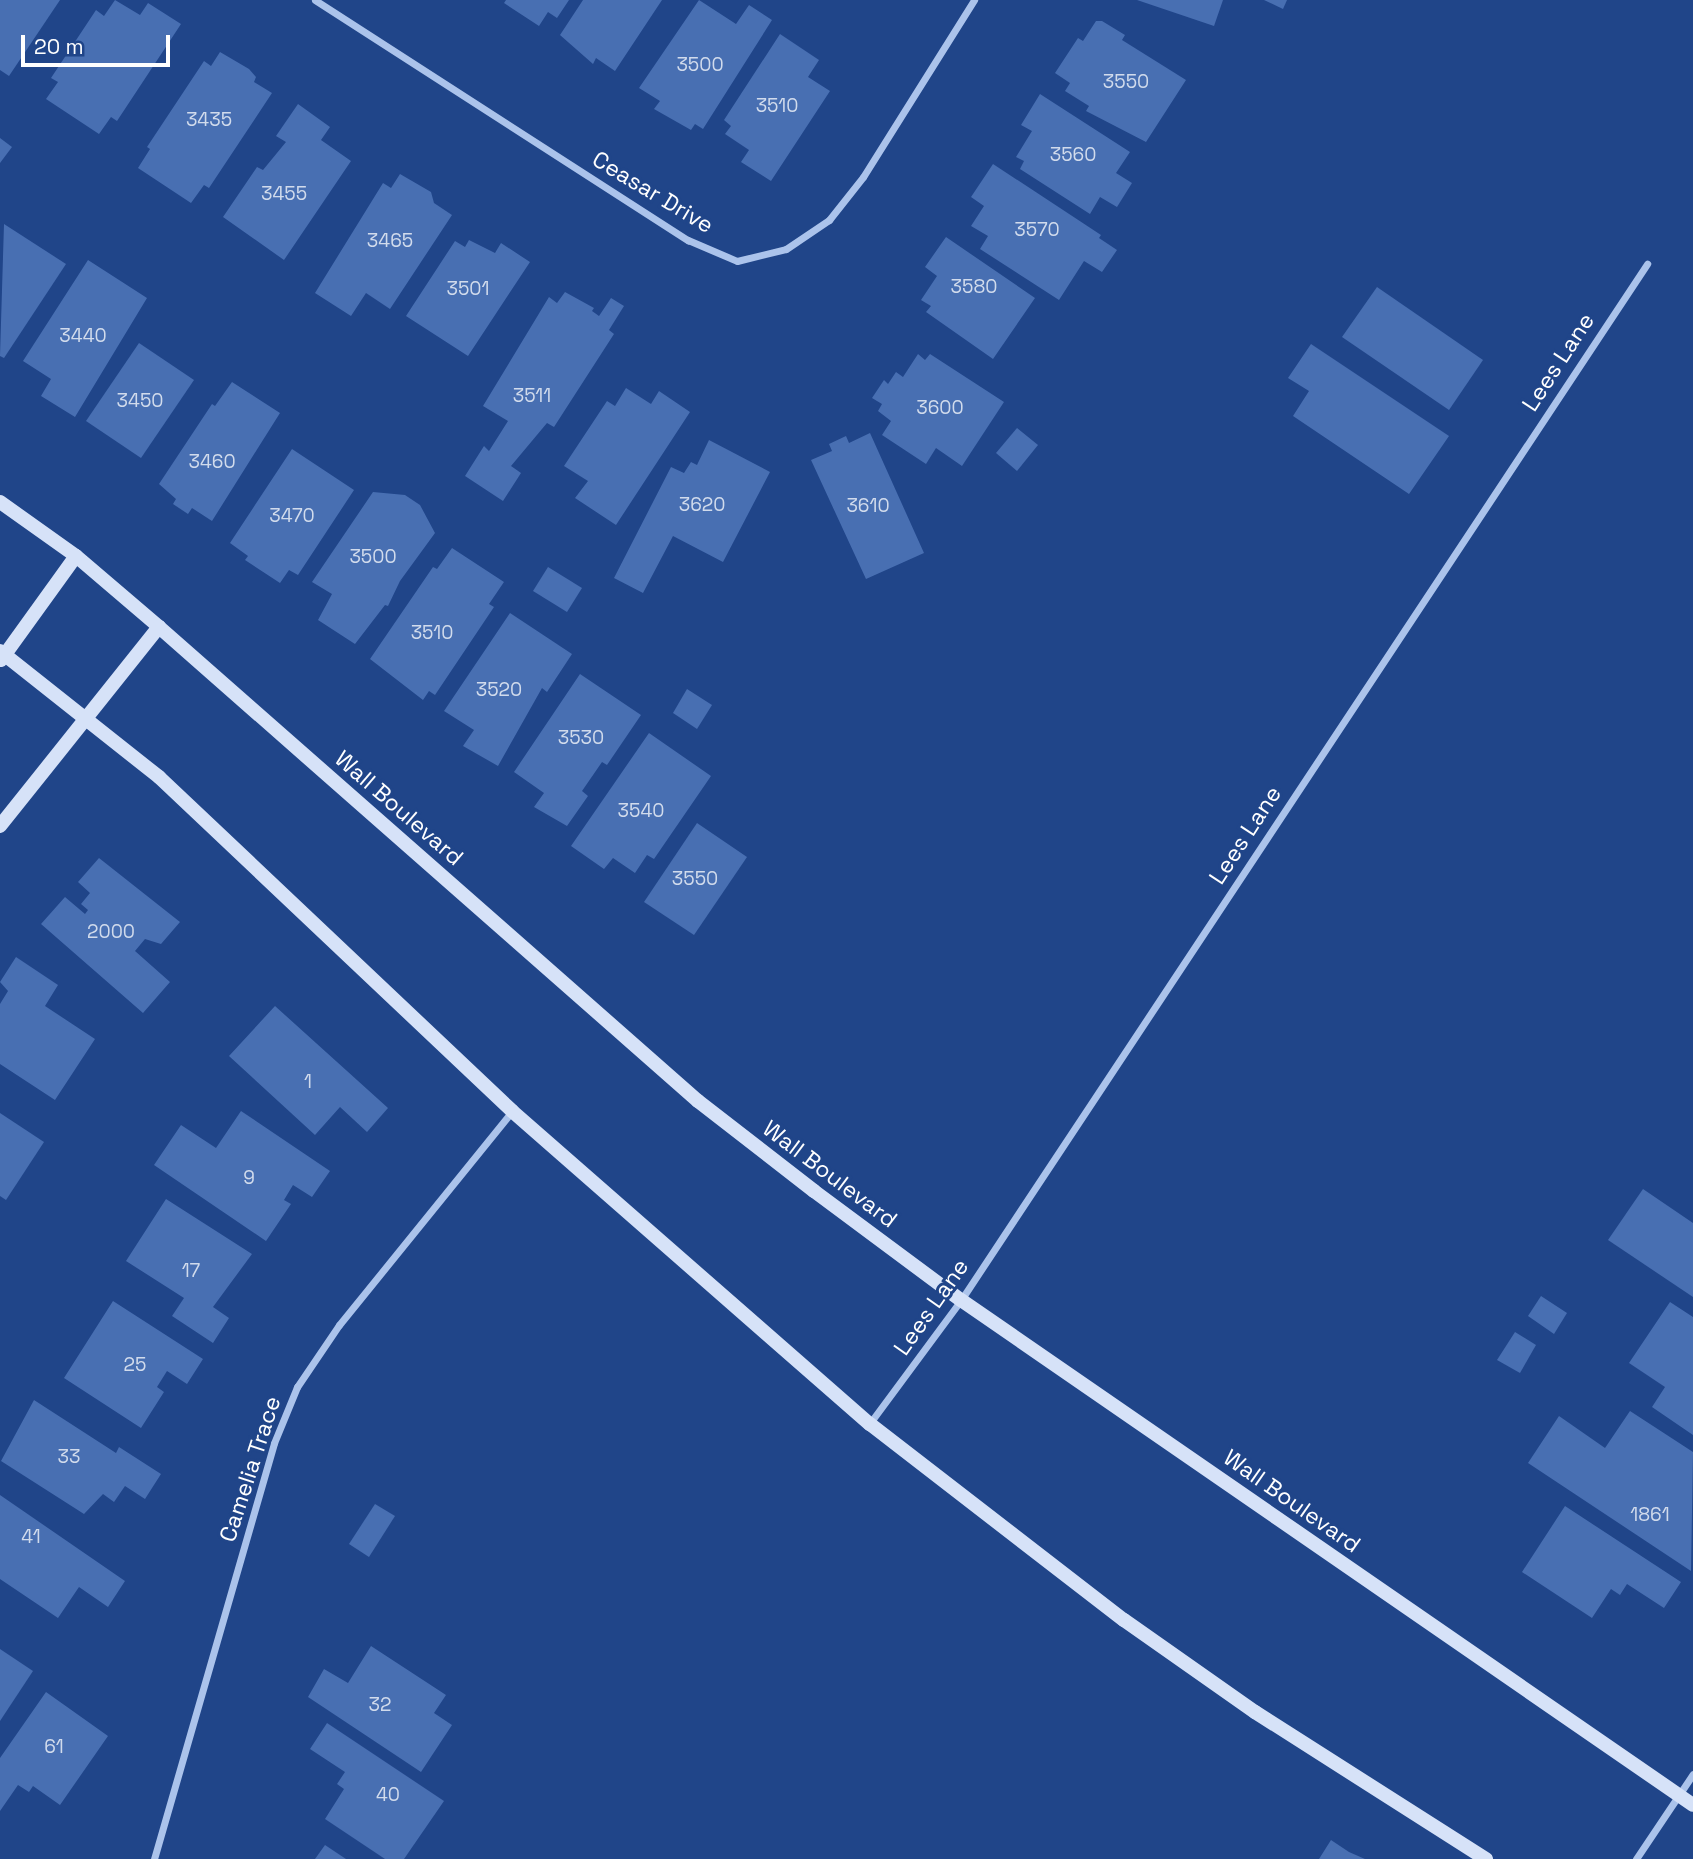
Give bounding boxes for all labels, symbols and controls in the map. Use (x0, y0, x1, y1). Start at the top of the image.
scale bar (24, 21, 173, 65)
text: 20 m (34, 33, 84, 60)
house number: 3500 (676, 54, 724, 76)
house number: 3550 (1103, 71, 1149, 93)
house number: 3510 (756, 95, 798, 117)
house number: 3435 (186, 109, 232, 131)
house number: 3560 (1050, 144, 1096, 166)
street label: Ceasar Drive (587, 145, 719, 239)
house number: 3455 (261, 183, 307, 205)
house number: 3570 (1014, 219, 1060, 241)
house number: 3465 (367, 230, 413, 252)
house number: 3580 (951, 276, 997, 298)
house number: 3501 (447, 278, 489, 300)
street label: Lees Lane (1516, 308, 1600, 416)
house number: 3440 (59, 325, 107, 347)
house number: 3511 (513, 385, 551, 407)
house number: 3450 (117, 390, 163, 412)
house number: 3600 (916, 397, 964, 419)
house number: 3460 (188, 451, 236, 473)
house number: 3620 (679, 494, 725, 516)
house number: 3610 (846, 495, 890, 517)
house number: 3470 (269, 505, 315, 527)
house number: 3500 (349, 546, 397, 568)
house number: 3510 (411, 622, 453, 644)
house number: 3520 (476, 679, 522, 701)
house number: 3530 (558, 727, 604, 749)
street label: Wall Boulevard (329, 745, 469, 871)
street label: Lees Lane (1203, 781, 1287, 889)
house number: 3540 (618, 800, 664, 822)
house number: 3550 (672, 868, 718, 890)
house number: 2000 (87, 921, 135, 943)
house number: 1 (304, 1071, 312, 1093)
street label: Wall Boulevard (757, 1115, 903, 1233)
house number: 9 (243, 1167, 255, 1189)
street label: Lees Lane (888, 1254, 974, 1360)
house number: 17 (182, 1260, 200, 1282)
house number: 25 (124, 1354, 146, 1376)
street label: Camelia Trace (213, 1392, 287, 1546)
street label: Wall Boulevard (1218, 1444, 1366, 1558)
house number: 33 (58, 1446, 80, 1468)
house number: 1861 (1630, 1504, 1670, 1526)
house number: 41 (21, 1526, 41, 1548)
house number: 32 (369, 1694, 391, 1716)
house number: 61 (44, 1736, 64, 1758)
house number: 40 (376, 1784, 400, 1806)

